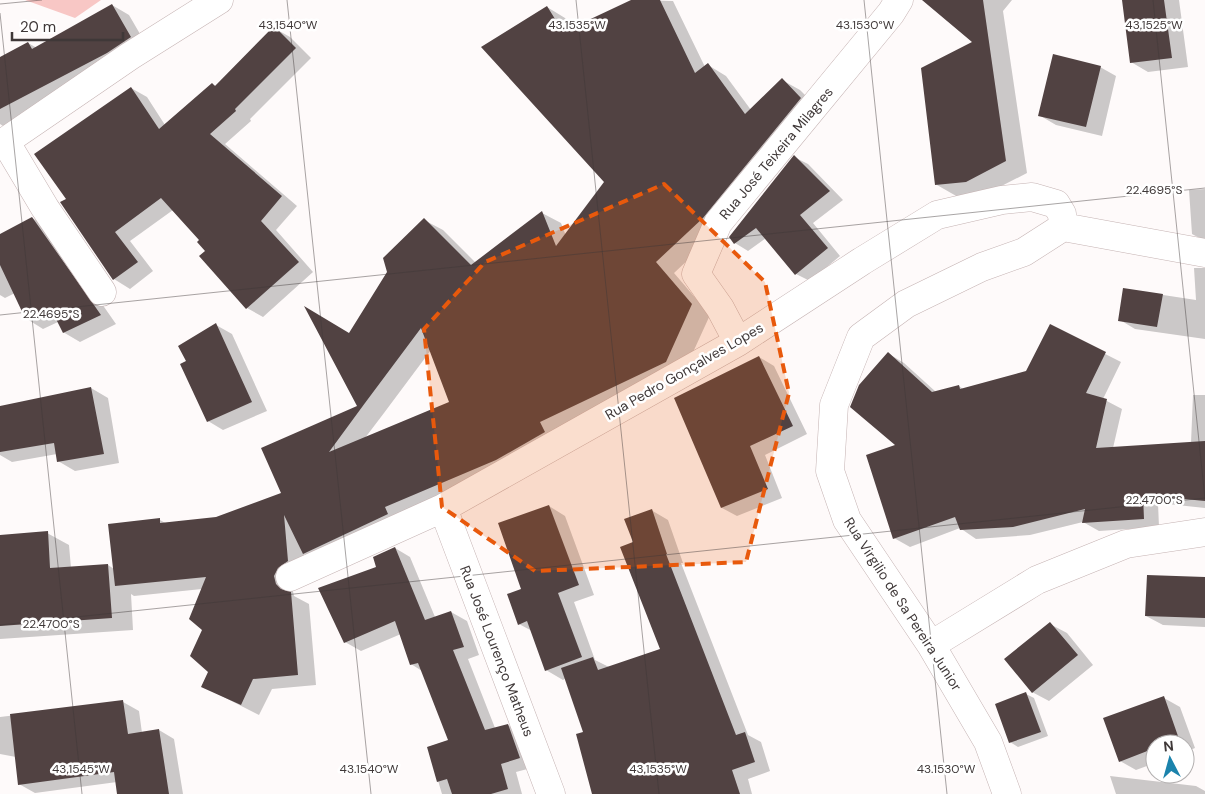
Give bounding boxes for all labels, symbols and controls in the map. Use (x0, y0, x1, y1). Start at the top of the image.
scale bar (12, 10, 124, 42)
text: 20 m (20, 17, 56, 37)
text: 43.1540°W (259, 17, 318, 33)
text: 43.1535°W (548, 17, 606, 33)
text: 43.1530°W (836, 17, 895, 33)
text: 43.1525°W (1125, 17, 1183, 33)
street label: Rua José Teixeira Milagres (715, 83, 837, 223)
text: 22.4695°S (1126, 182, 1182, 198)
text: 22.4695°S (23, 306, 79, 322)
street label: Rua Pedro Gonçalves Lopes (602, 318, 766, 424)
text: 22.4700°S (1125, 492, 1183, 508)
street label: Rua Virgilio de Sa Pereira Junior (840, 514, 966, 694)
street label: Rua José Lourenço Matheus (456, 563, 538, 739)
text: 22.4700°S (22, 616, 80, 632)
north arrow (1145, 734, 1195, 784)
text: N (1163, 737, 1175, 756)
text: 43.1545°W (52, 761, 110, 777)
text: 43.1540°W (340, 761, 399, 777)
text: 43.1535°W (629, 761, 687, 777)
text: 43.1530°W (917, 761, 976, 777)

